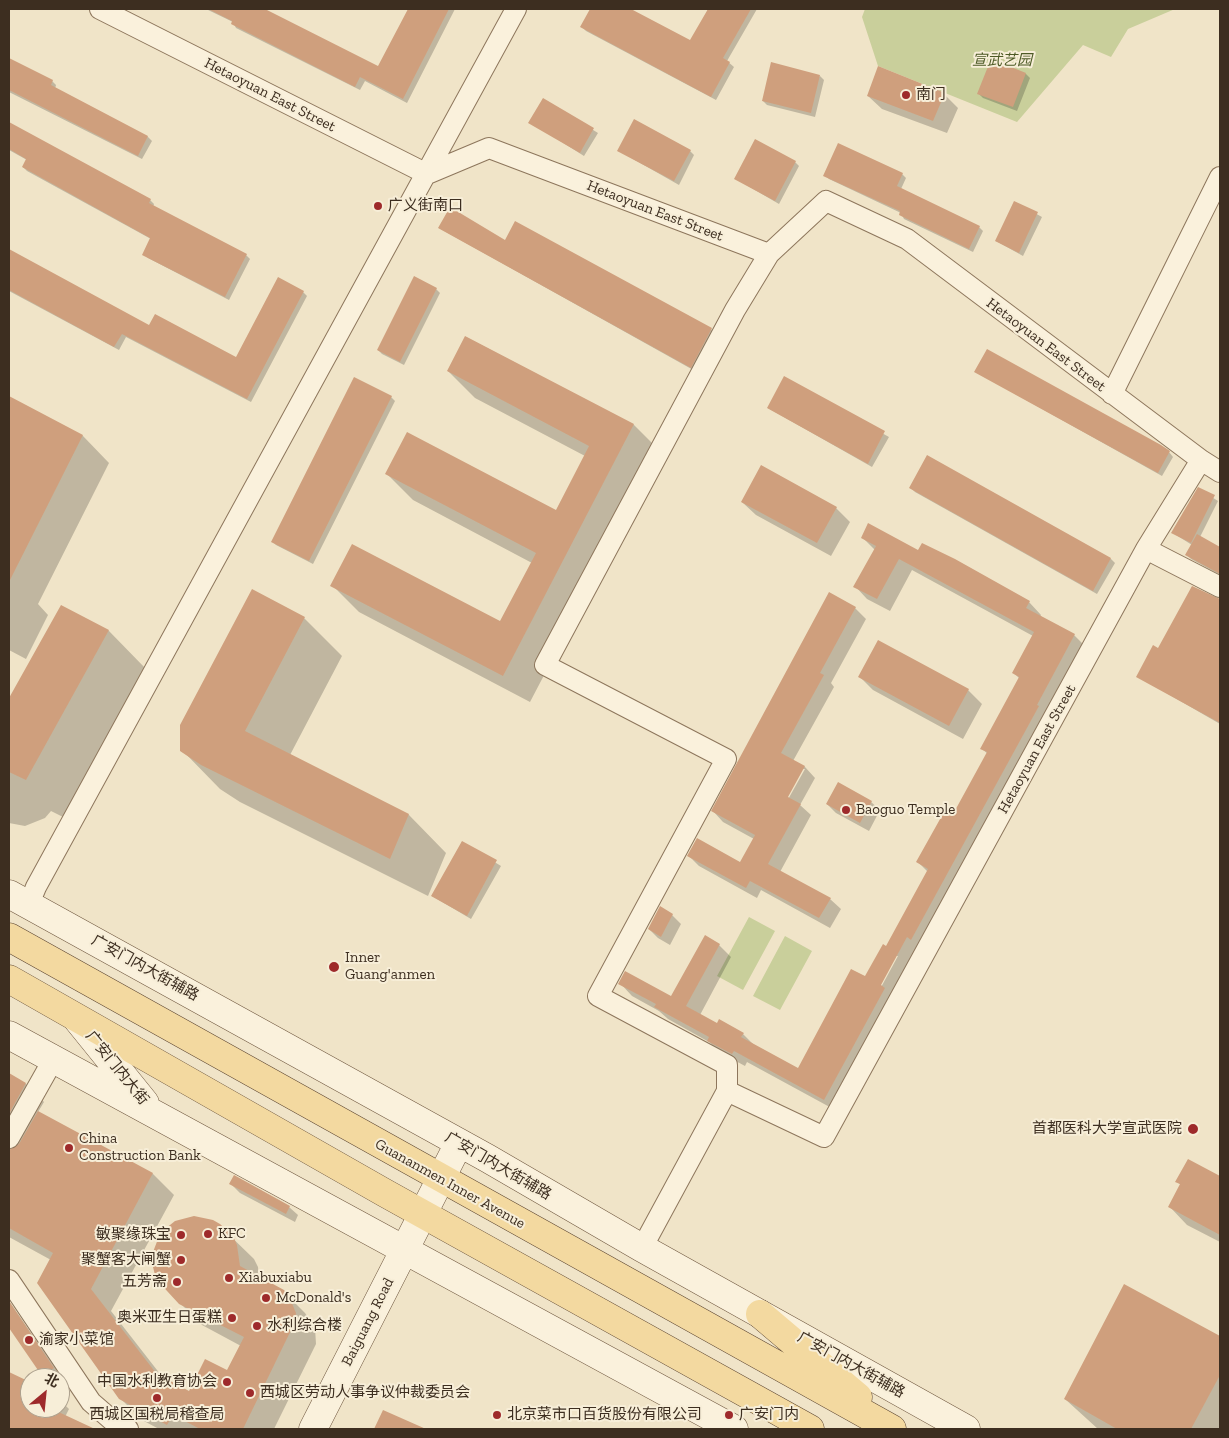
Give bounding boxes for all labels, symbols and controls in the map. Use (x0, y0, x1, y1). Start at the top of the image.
park label: 宣武艺园 (972, 52, 1032, 70)
street label: Hetaoyuan East Street (201, 54, 339, 136)
place label: 南门 (916, 86, 946, 104)
marker: 南门 (900, 89, 912, 101)
street label: Hetaoyuan East Street (584, 177, 726, 245)
place label: 广义街南口 (388, 197, 463, 215)
marker: 广义街南口 (372, 200, 384, 212)
street label: Hetaoyuan East Street (983, 294, 1109, 396)
street label: Hetaoyuan East Street (994, 681, 1080, 817)
place label: Baoguo Temple (856, 801, 955, 819)
marker: Baoguo Temple (840, 804, 852, 816)
street label: 广安门内大街辅路 (88, 931, 202, 1005)
place label: Inner Guang'anmen (345, 949, 435, 984)
marker: Inner Guang'anmen (327, 960, 341, 974)
street label: 广安门内大街 (82, 1027, 152, 1109)
place label: 首都医科大学宣武医院 (1032, 1120, 1182, 1138)
marker: 首都医科大学宣武医院 (1186, 1122, 1200, 1136)
street label: 广安门内大街辅路 (442, 1128, 554, 1204)
place label: China Construction Bank (79, 1130, 201, 1165)
street label: Guananmen Inner Avenue (372, 1135, 528, 1233)
marker: China Construction Bank (63, 1142, 75, 1154)
place label: KFC (218, 1225, 246, 1243)
place label: 敏聚缘珠宝 (96, 1226, 171, 1244)
marker: KFC (202, 1228, 214, 1240)
marker: 敏聚缘珠宝 (175, 1229, 187, 1241)
place label: 聚蟹客大闸蟹 (81, 1251, 171, 1269)
marker: 聚蟹客大闸蟹 (175, 1254, 187, 1266)
place label: Xiabuxiabu (239, 1269, 312, 1287)
marker: Xiabuxiabu (223, 1272, 235, 1284)
place label: 五芳斋 (122, 1273, 167, 1291)
street label: Baiguang Road (338, 1275, 398, 1369)
marker: 五芳斋 (171, 1276, 183, 1288)
place label: McDonald's (276, 1289, 351, 1307)
marker: McDonald's (260, 1292, 272, 1304)
place label: 奥米亚生日蛋糕 (117, 1309, 222, 1327)
marker: 奥米亚生日蛋糕 (226, 1312, 238, 1324)
place label: 水利综合楼 (267, 1317, 342, 1335)
marker: 水利综合楼 (251, 1320, 263, 1332)
street label: 广安门内大街辅路 (794, 1328, 908, 1402)
place label: 渝家小菜馆 (39, 1331, 114, 1349)
marker: 渝家小菜馆 (23, 1334, 35, 1346)
north arrow (20, 1368, 70, 1418)
text: 北 (42, 1369, 62, 1391)
place label: 中国水利教育协会 (97, 1373, 217, 1391)
marker: 中国水利教育协会 (221, 1376, 233, 1388)
place label: 西城区劳动人事争议仲裁委员会 (260, 1384, 470, 1402)
marker: 西城区劳动人事争议仲裁委员会 (244, 1387, 256, 1399)
marker: 西城区国税局稽查局 (151, 1392, 163, 1404)
place label: 西城区国税局稽查局 (90, 1406, 224, 1424)
place label: 北京菜市口百货股份有限公司 (507, 1406, 702, 1424)
place label: 广安门内 (739, 1406, 799, 1424)
marker: 北京菜市口百货股份有限公司 (491, 1409, 503, 1421)
marker: 广安门内 (723, 1409, 735, 1421)

